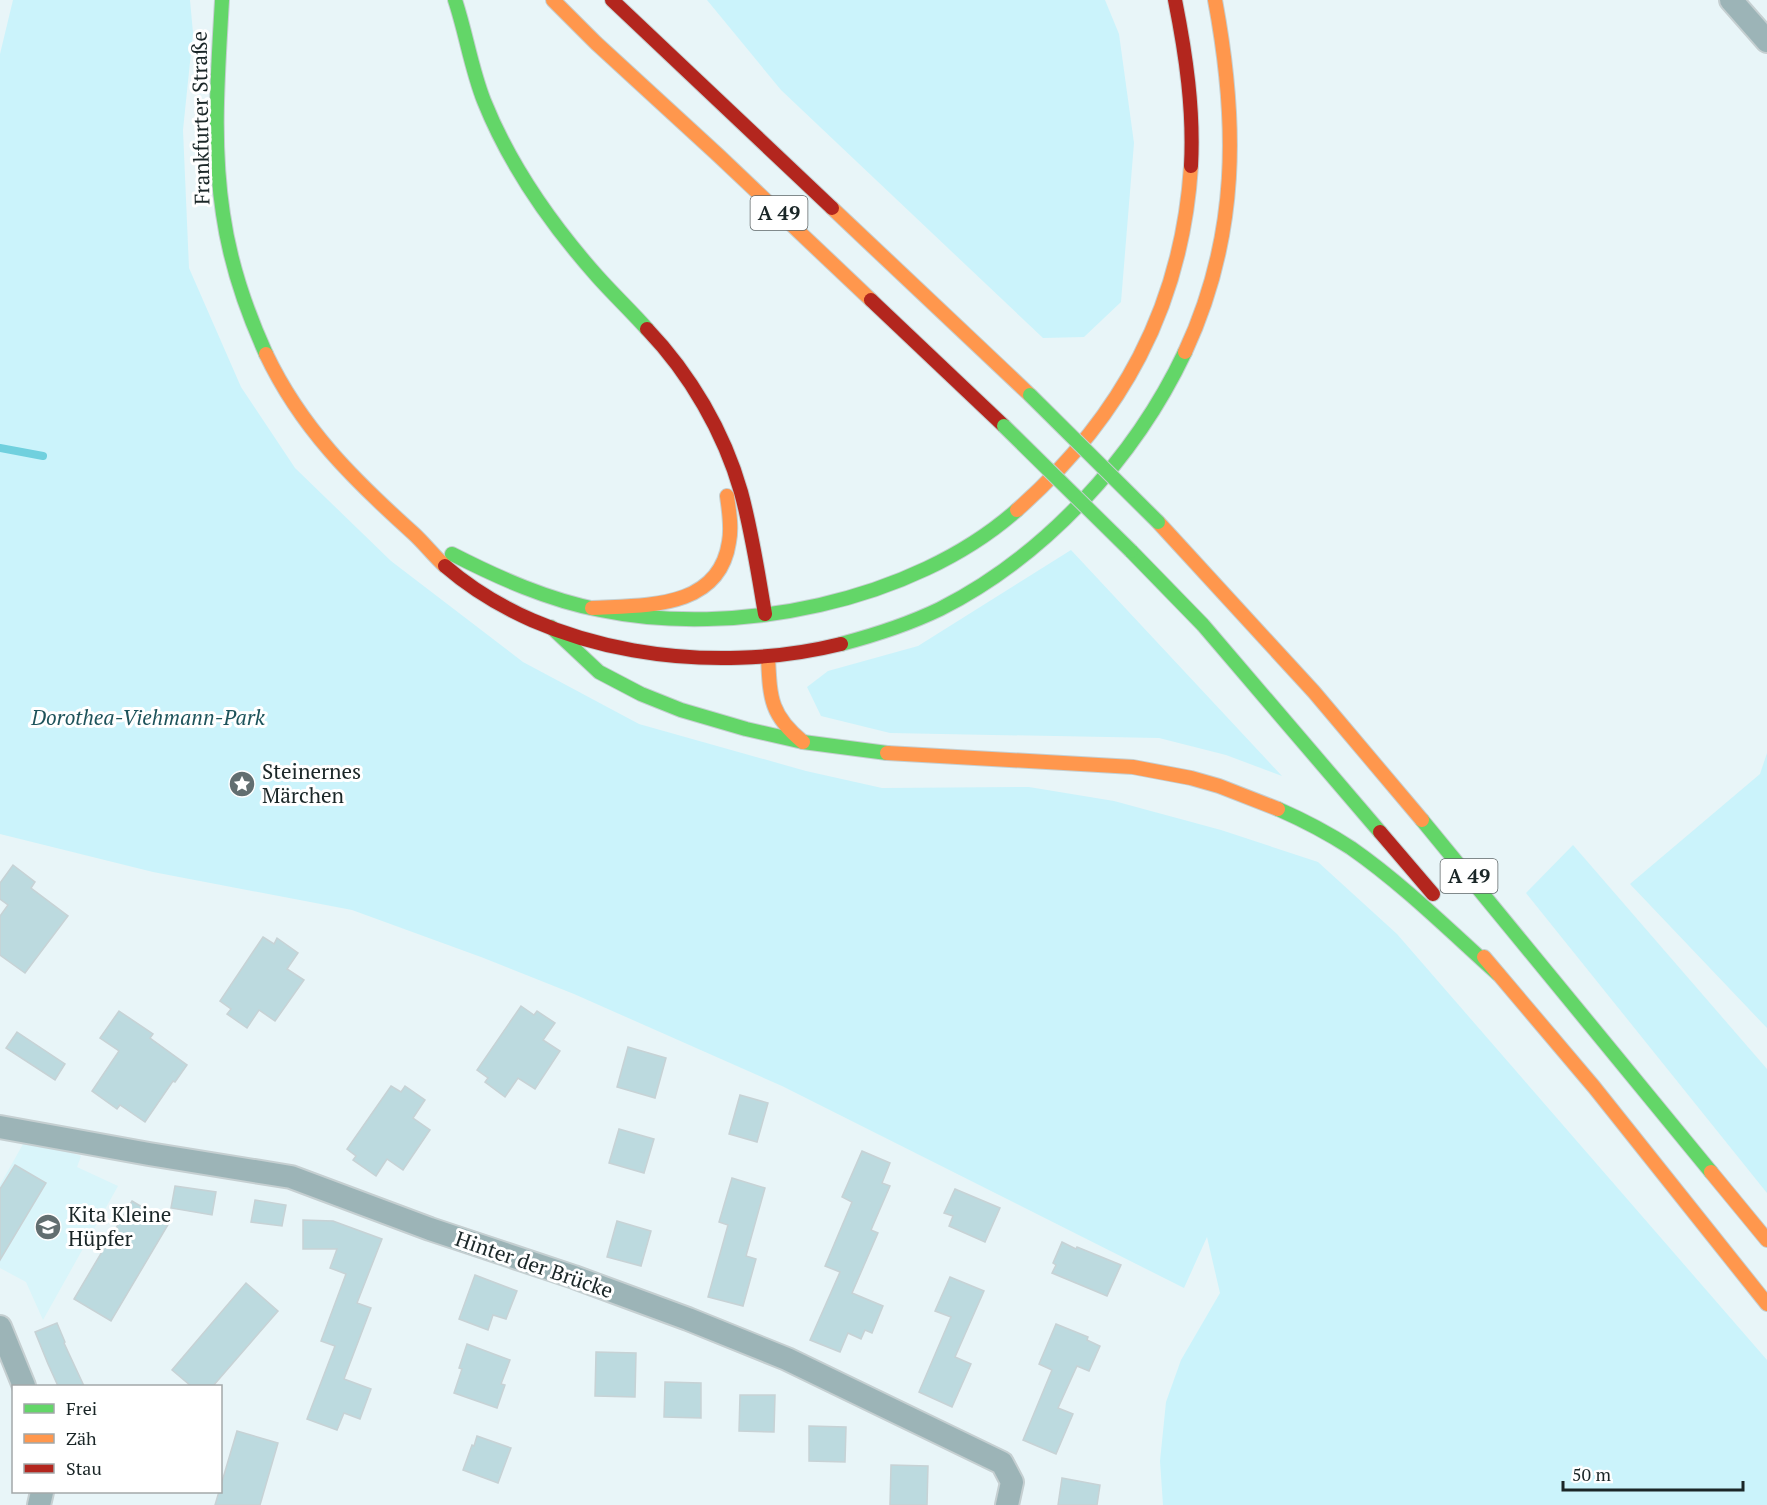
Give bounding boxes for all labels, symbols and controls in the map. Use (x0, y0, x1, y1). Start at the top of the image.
street label: Frankfurter Straße (184, 31, 216, 205)
road number: A 49 (750, 196, 808, 230)
park label: Dorothea-Viehmann-Park (30, 703, 266, 731)
place label: Steinernes Märchen (262, 757, 361, 809)
place icon: Steinernes Märchen (227, 769, 257, 799)
road number: A 49 (1440, 859, 1498, 893)
place label: Kita Kleine Hüpfer (68, 1200, 171, 1252)
school or university icon: Kita Kleine Hüpfer (33, 1212, 63, 1242)
street label: Hinter der Brücke (452, 1224, 617, 1304)
legend (12, 1385, 222, 1493)
text: Frei (66, 1396, 97, 1420)
text: Zäh (66, 1426, 97, 1450)
scale bar (1563, 1454, 1743, 1492)
text: Stau (66, 1456, 102, 1480)
text: 50 m (1572, 1462, 1612, 1486)

